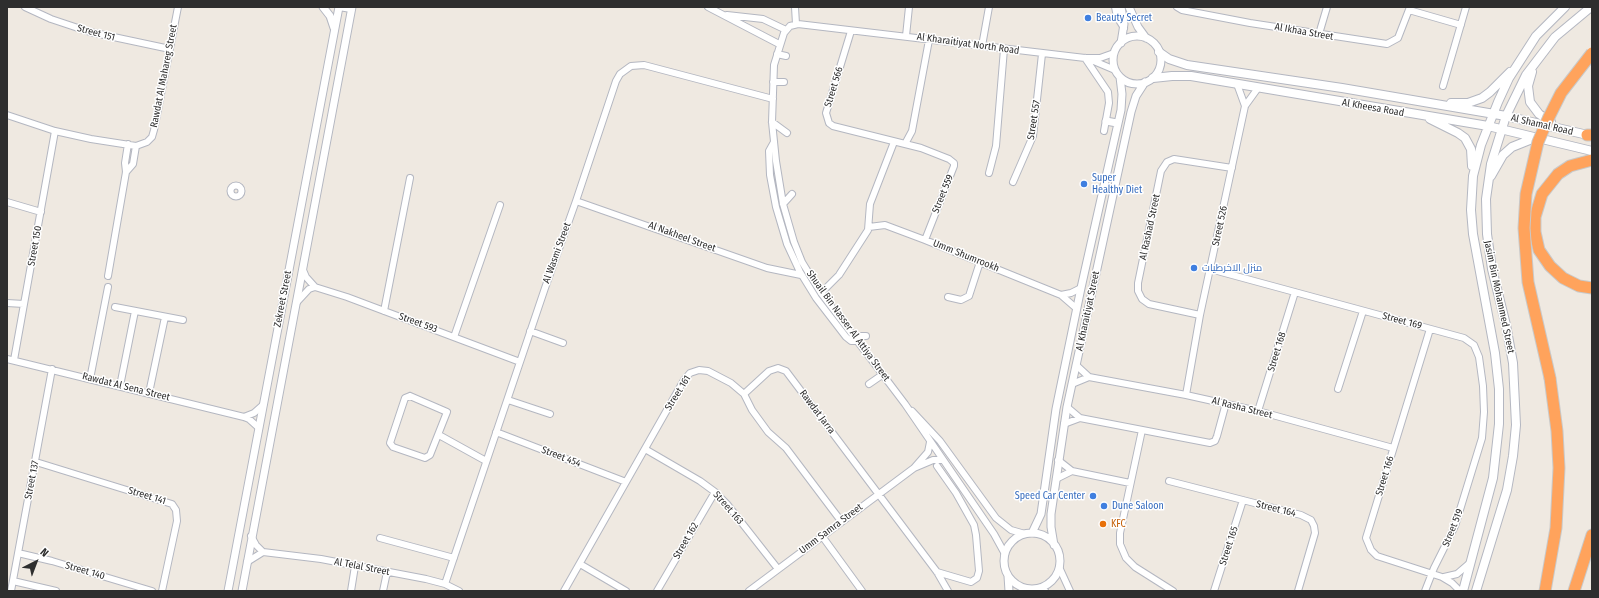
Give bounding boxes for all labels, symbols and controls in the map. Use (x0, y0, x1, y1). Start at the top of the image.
place label: Beauty Secret (1096, 12, 1152, 24)
marker: Beauty Secret (1083, 13, 1093, 23)
street label: Al Ikhaa Street (1274, 21, 1334, 43)
street label: Street 151 (76, 22, 116, 44)
street label: Rawdat Al Mahareg Street (148, 23, 180, 129)
street label: Al Kharaitiyat North Road (916, 31, 1020, 57)
street label: Street 566 (822, 65, 846, 109)
street label: Al Kheesa Road (1341, 97, 1405, 119)
street label: Street 557 (1025, 99, 1043, 141)
street label: Al Shamal Road (1510, 112, 1574, 138)
place label: Super Healthy Diet (1092, 172, 1142, 196)
street label: Street 559 (930, 173, 956, 215)
marker: Super Healthy Diet (1079, 179, 1089, 189)
street label: Al Rashad Street (1137, 193, 1163, 261)
street label: Street 526 (1210, 205, 1230, 247)
street label: Al Nakheel Street (647, 219, 717, 255)
street label: Al Wasmi Street (540, 221, 574, 285)
street label: Street 150 (26, 225, 44, 267)
street label: Umm Shumrookh (931, 237, 1001, 275)
street label: Jasim Bin Mohammed Street (1481, 239, 1517, 355)
place label: منزل الاخرطيات (1202, 262, 1262, 274)
marker: منزل الاخرطيات (1189, 263, 1199, 273)
street label: Shuail Bin Nasser Al Attiya Street (804, 268, 892, 384)
street label: Zekreet Street (272, 270, 294, 328)
street label: Al Kharaitiyat Street (1074, 270, 1102, 352)
street label: Street 593 (397, 310, 439, 336)
street label: Street 169 (1381, 310, 1423, 332)
street label: Street 168 (1265, 331, 1289, 373)
street label: Rawdat Al Sena Street (81, 370, 171, 404)
street label: Street 161 (663, 373, 693, 413)
street label: Rawdat Jarra (797, 388, 837, 436)
street label: Al Rasha Street (1211, 395, 1273, 421)
street label: Street 454 (540, 444, 582, 470)
street label: Street 166 (1373, 455, 1397, 497)
street label: Street 137 (22, 460, 42, 500)
street label: Street 141 (127, 485, 167, 507)
street label: Street 163 (710, 489, 746, 527)
place label: Speed Car Center (1015, 490, 1085, 502)
marker: Speed Car Center (1088, 491, 1098, 501)
street label: Street 164 (1255, 498, 1297, 520)
place label: Dune Saloon (1112, 500, 1164, 512)
street label: Umm Samra Street (797, 501, 865, 557)
marker: Dune Saloon (1099, 501, 1109, 511)
street label: Street 519 (1440, 507, 1466, 549)
place label: KFC (1111, 518, 1126, 530)
marker: KFC (1098, 519, 1108, 529)
street label: Street 162 (671, 521, 701, 561)
street label: Street 165 (1217, 525, 1241, 567)
north arrow (16, 542, 56, 582)
text: N (38, 546, 51, 560)
street label: Al Telal Street (333, 556, 391, 578)
street label: Street 140 (64, 560, 106, 582)

